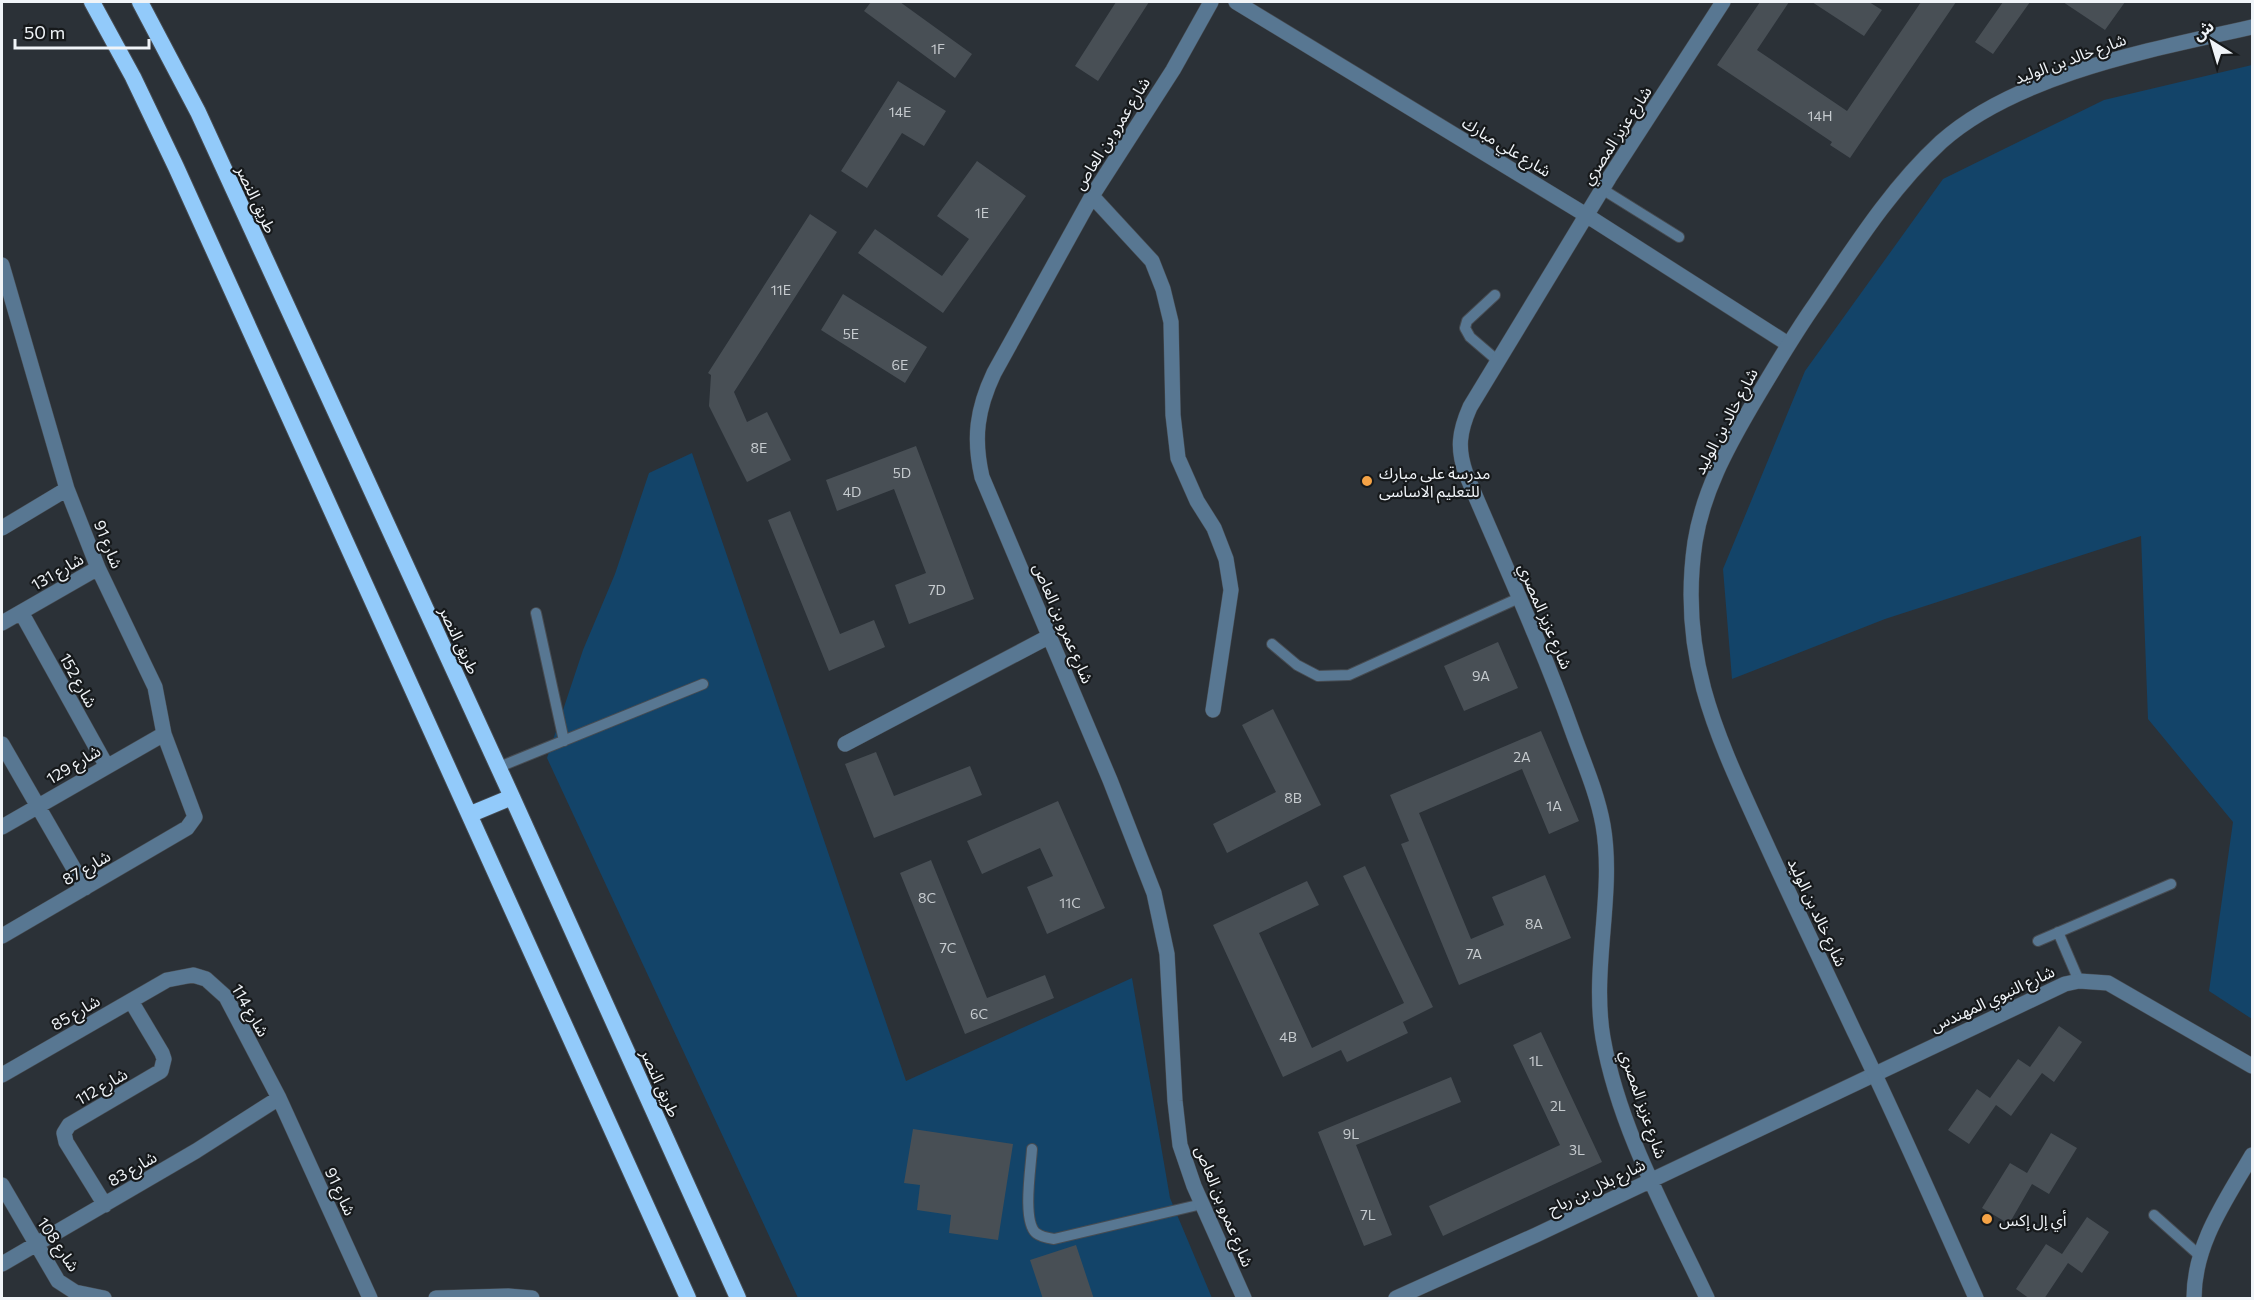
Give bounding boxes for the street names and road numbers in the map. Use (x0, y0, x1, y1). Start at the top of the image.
street label: شارع خالد بن الوليد (2012, 29, 2130, 91)
street label: شارع عمرو بن العاص (1069, 73, 1157, 195)
street label: شارع عزيز المصري (1577, 82, 1658, 190)
street label: شارع علي مبارك (1457, 112, 1555, 183)
street label: طريق النصر (231, 161, 281, 237)
street label: شارع خالد بن الوليد (1689, 365, 1764, 479)
street label: شارع 91 (87, 517, 127, 573)
street label: شارع 131 (28, 549, 88, 597)
street label: شارع عمرو بن العاص (1026, 560, 1098, 688)
street label: شارع عزيز المصري (1511, 560, 1577, 673)
street label: طريق النصر (434, 602, 484, 678)
street label: شارع 152 (53, 650, 102, 712)
street label: شارع 129 (43, 740, 106, 791)
street label: شارع 87 (59, 846, 115, 892)
street label: شارع خالد بن الوليد (1781, 855, 1851, 971)
street label: شارع النبوي المهندس (1927, 961, 2059, 1039)
street label: شارع 114 (225, 980, 274, 1042)
street label: شارع 85 (47, 990, 105, 1037)
street label: طريق النصر (635, 1045, 684, 1121)
street label: شارع عزيز المصري (1613, 1047, 1671, 1162)
street label: شارع 112 (72, 1064, 132, 1112)
street label: شارع عمرو بن العاص (1188, 1143, 1258, 1271)
street label: شارع 83 (104, 1147, 162, 1193)
street label: شارع بلال بن رباح (1544, 1154, 1650, 1221)
street label: شارع 91 (318, 1164, 360, 1220)
street label: شارع 108 (31, 1213, 84, 1277)

